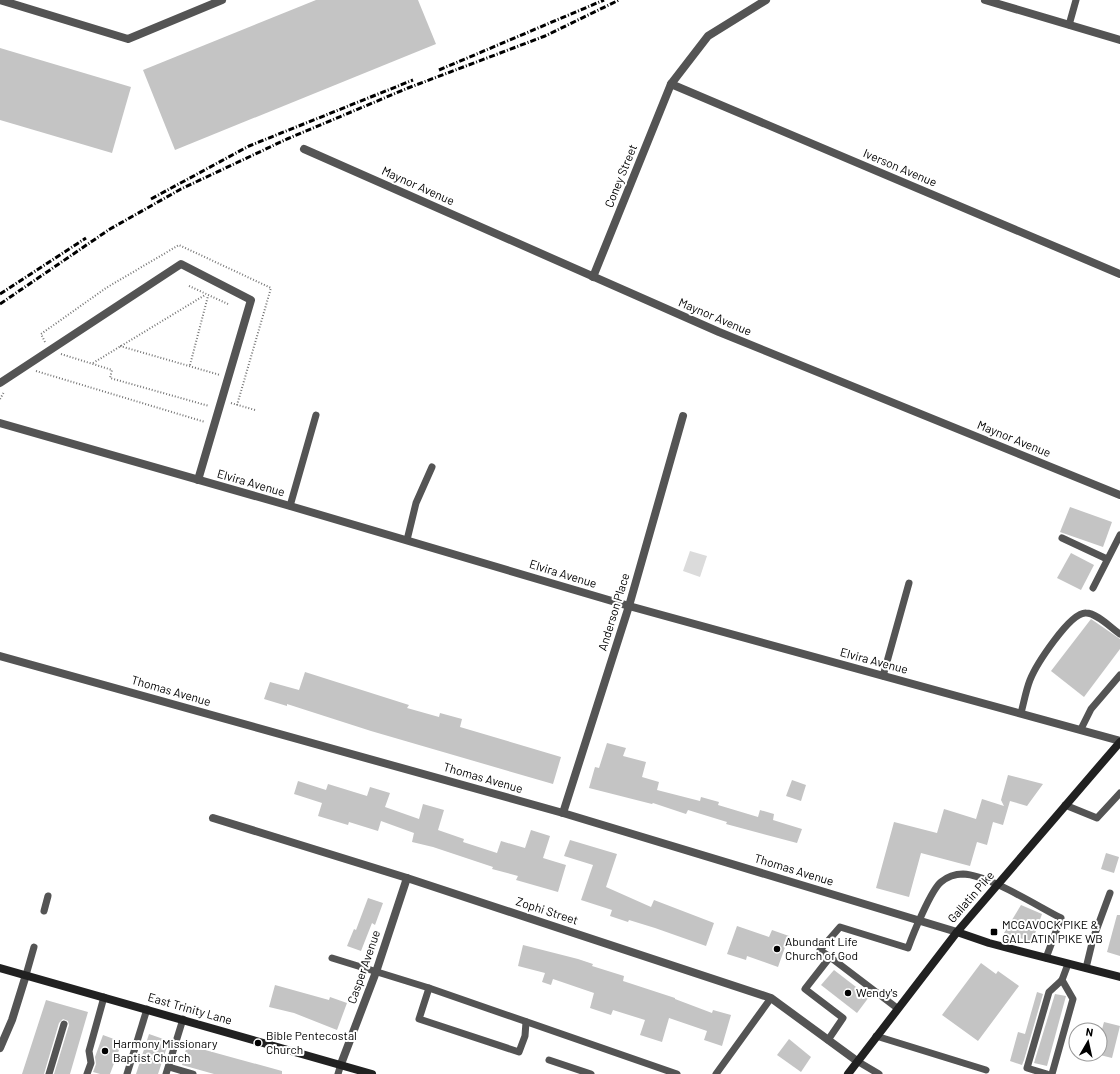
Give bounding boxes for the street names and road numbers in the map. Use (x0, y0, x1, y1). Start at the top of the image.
street label: Coney Street (601, 142, 639, 209)
street label: Iverson Avenue (861, 145, 939, 189)
street label: Maynor Avenue (380, 163, 457, 207)
street label: Maynor Avenue (677, 294, 754, 338)
street label: Maynor Avenue (976, 417, 1053, 459)
street label: Elvira Avenue (216, 466, 287, 498)
street label: Elvira Avenue (528, 556, 599, 590)
street label: Anderson Place (595, 571, 632, 652)
street label: Elvira Avenue (839, 644, 910, 676)
street label: Thomas Avenue (130, 672, 213, 708)
street label: Thomas Avenue (442, 759, 525, 795)
street label: Thomas Avenue (753, 850, 836, 888)
street label: Gallatin Pike (944, 868, 996, 925)
street label: Zophi Street (515, 893, 580, 927)
street label: Casper Avenue (344, 928, 382, 1005)
street label: East Trinity Lane (146, 989, 234, 1027)

